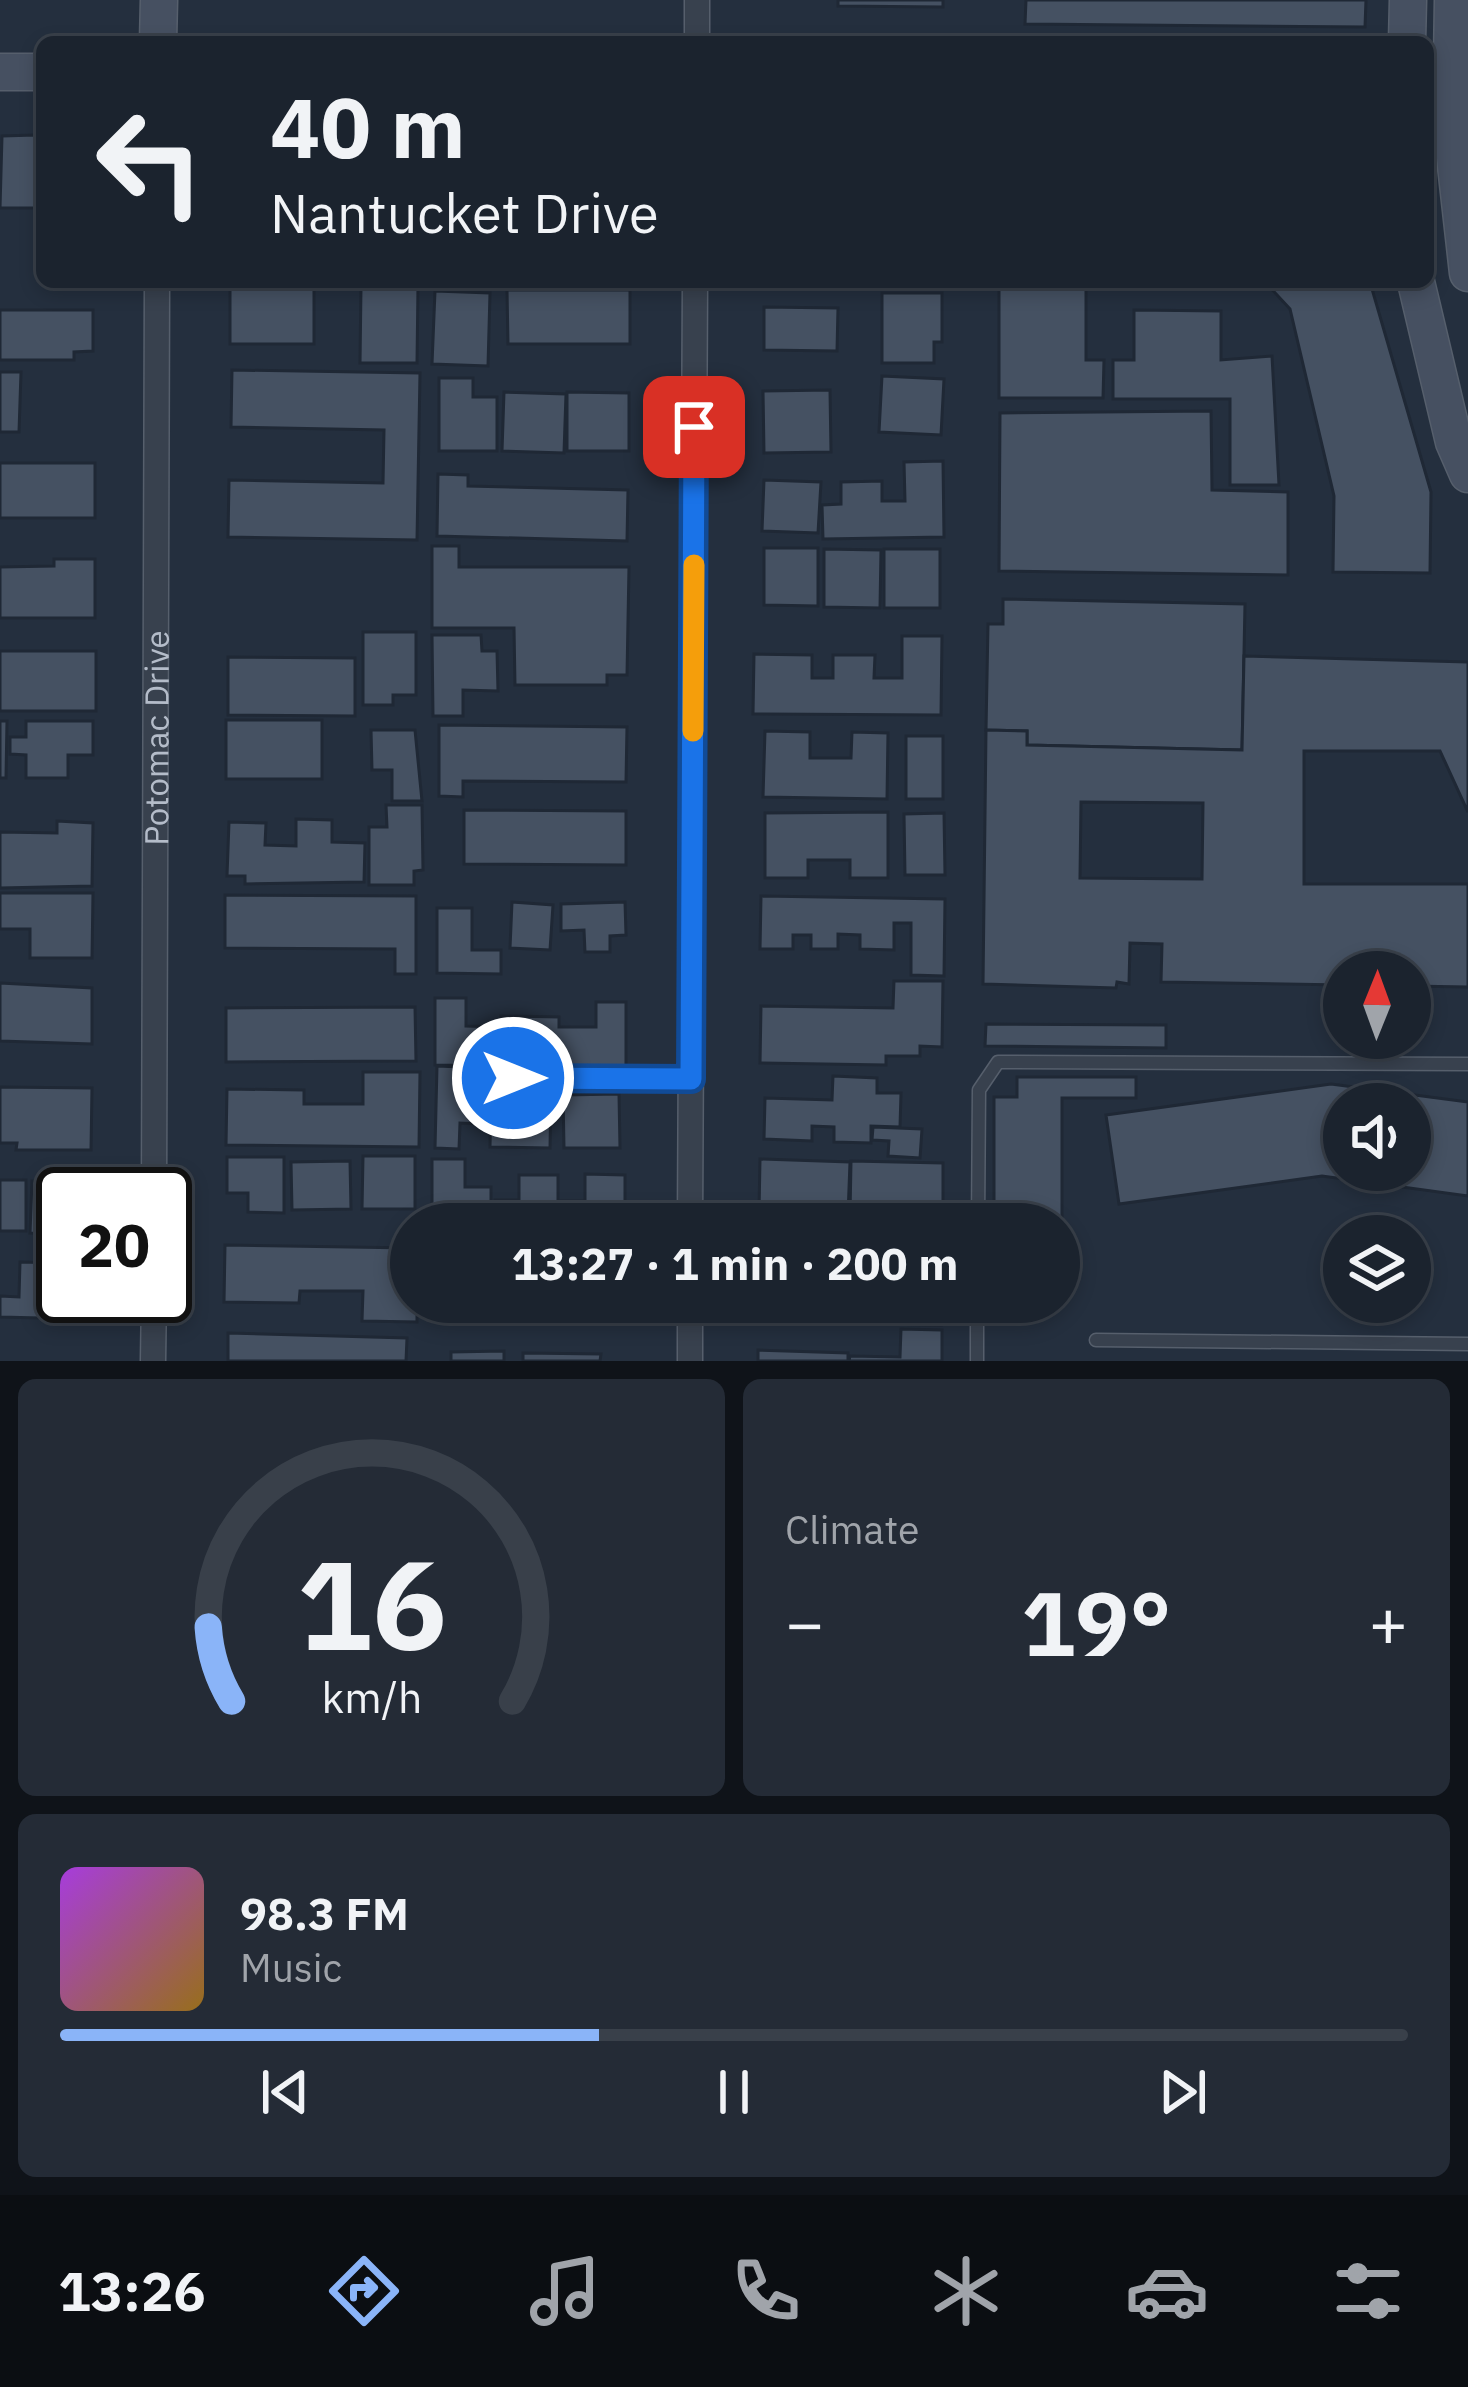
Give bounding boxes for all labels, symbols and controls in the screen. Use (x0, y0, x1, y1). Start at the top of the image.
text: 40 m (270, 72, 466, 181)
icon: left (72, 84, 228, 240)
text: Nantucket Drive (270, 178, 659, 248)
pin (643, 376, 745, 478)
icon: arrive (661, 394, 727, 460)
street label: Potomac Drive (134, 630, 177, 846)
north arrow (1323, 951, 1431, 1059)
map controls (1323, 951, 1431, 1323)
position arrow (450, 1015, 576, 1141)
button: sound (1323, 1083, 1431, 1191)
speed limit sign: 20 (36, 1167, 192, 1323)
button: layers (1323, 1215, 1431, 1323)
text: 13:27 · 1 min · 200 m (512, 1234, 958, 1292)
text: Climate (785, 1504, 919, 1555)
text: 16 (297, 1522, 446, 1684)
text: 19° (1021, 1564, 1172, 1681)
text: − (785, 1579, 825, 1665)
text: + (1368, 1579, 1408, 1665)
text: km/h (321, 1668, 422, 1724)
text: 98.3 FM (240, 1884, 409, 1942)
text: Music (240, 1942, 342, 1993)
icon: previous (252, 2059, 318, 2125)
icon: pause (701, 2059, 767, 2125)
icon: next (1150, 2059, 1216, 2125)
icon: directions (322, 2249, 406, 2333)
icon: music (523, 2249, 607, 2333)
icon: phone (724, 2249, 808, 2333)
icon: climate (924, 2249, 1008, 2333)
icon: car (1125, 2249, 1209, 2333)
icon: filters (1326, 2249, 1410, 2333)
text: 13:26 (58, 2256, 206, 2326)

